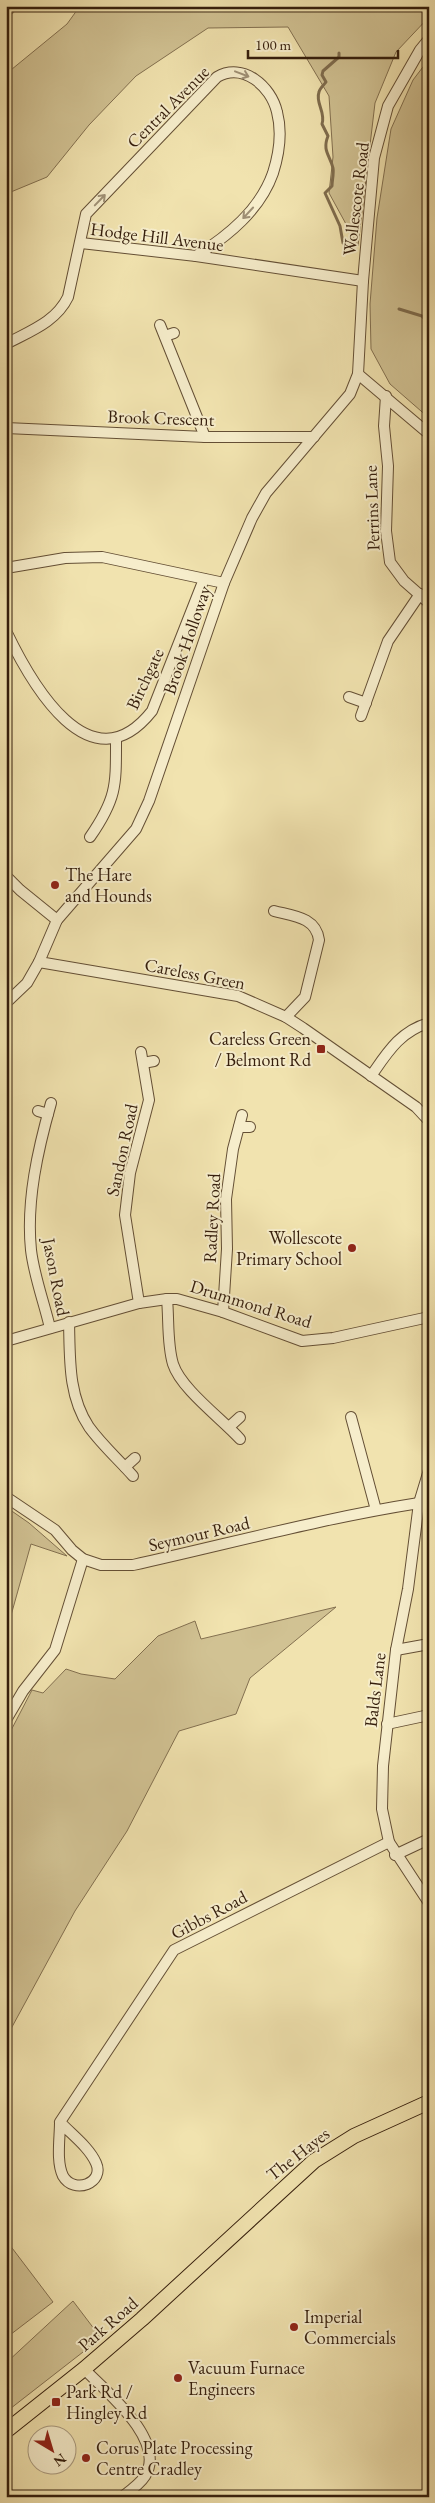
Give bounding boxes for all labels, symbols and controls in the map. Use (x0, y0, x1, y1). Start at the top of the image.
scale bar (248, 28, 398, 60)
text: 100 m (255, 35, 292, 54)
street label: Central Avenue (121, 60, 214, 153)
one-way arrow (234, 70, 249, 79)
street label: Wollescote Road (337, 140, 374, 257)
one-way arrow (94, 194, 106, 207)
one-way arrow (242, 206, 254, 219)
street label: Hodge Hill Avenue (89, 217, 225, 256)
street label: Brook Crescent (107, 404, 215, 431)
street label: Perrins Lane (359, 465, 384, 551)
street label: Brook Holloway (157, 582, 216, 697)
street label: Birchgate (120, 644, 169, 713)
place label: The Hare and Hounds (65, 863, 152, 907)
marker: The Hare and Hounds (49, 879, 61, 891)
street label: Careless Green (143, 952, 248, 995)
place label: Careless Green / Belmont Rd (209, 1027, 312, 1071)
marker: Careless Green / Belmont Rd (315, 1043, 327, 1055)
street label: Sandon Road (101, 1101, 143, 1198)
street label: Radley Road (198, 1172, 225, 1263)
place label: Wollescote Primary School (236, 1226, 342, 1270)
street label: Jason Road (37, 1234, 75, 1319)
marker: Wollescote Primary School (346, 1242, 358, 1254)
street label: Drummond Road (188, 1274, 316, 1333)
street label: Seymour Road (146, 1511, 252, 1556)
street label: Balds Lane (359, 1651, 390, 1728)
street label: Gibbs Road (167, 1884, 252, 1944)
street label: The Hayes (262, 2122, 334, 2185)
street label: Park Road (73, 2291, 143, 2356)
place label: Imperial Commercials (304, 2305, 396, 2349)
marker: Imperial Commercials (288, 2321, 300, 2333)
place label: Vacuum Furnace Engineers (188, 2356, 305, 2400)
marker: Vacuum Furnace Engineers (172, 2372, 184, 2384)
place label: Park Rd / Hingley Rd (66, 2380, 148, 2424)
marker: Park Rd / Hingley Rd (50, 2396, 62, 2408)
north arrow (28, 2426, 78, 2476)
place label: Corus Plate Processing Centre Cradley (96, 2436, 253, 2480)
text: N (49, 2450, 70, 2471)
marker: Corus Plate Processing Centre Cradley (80, 2452, 92, 2464)

